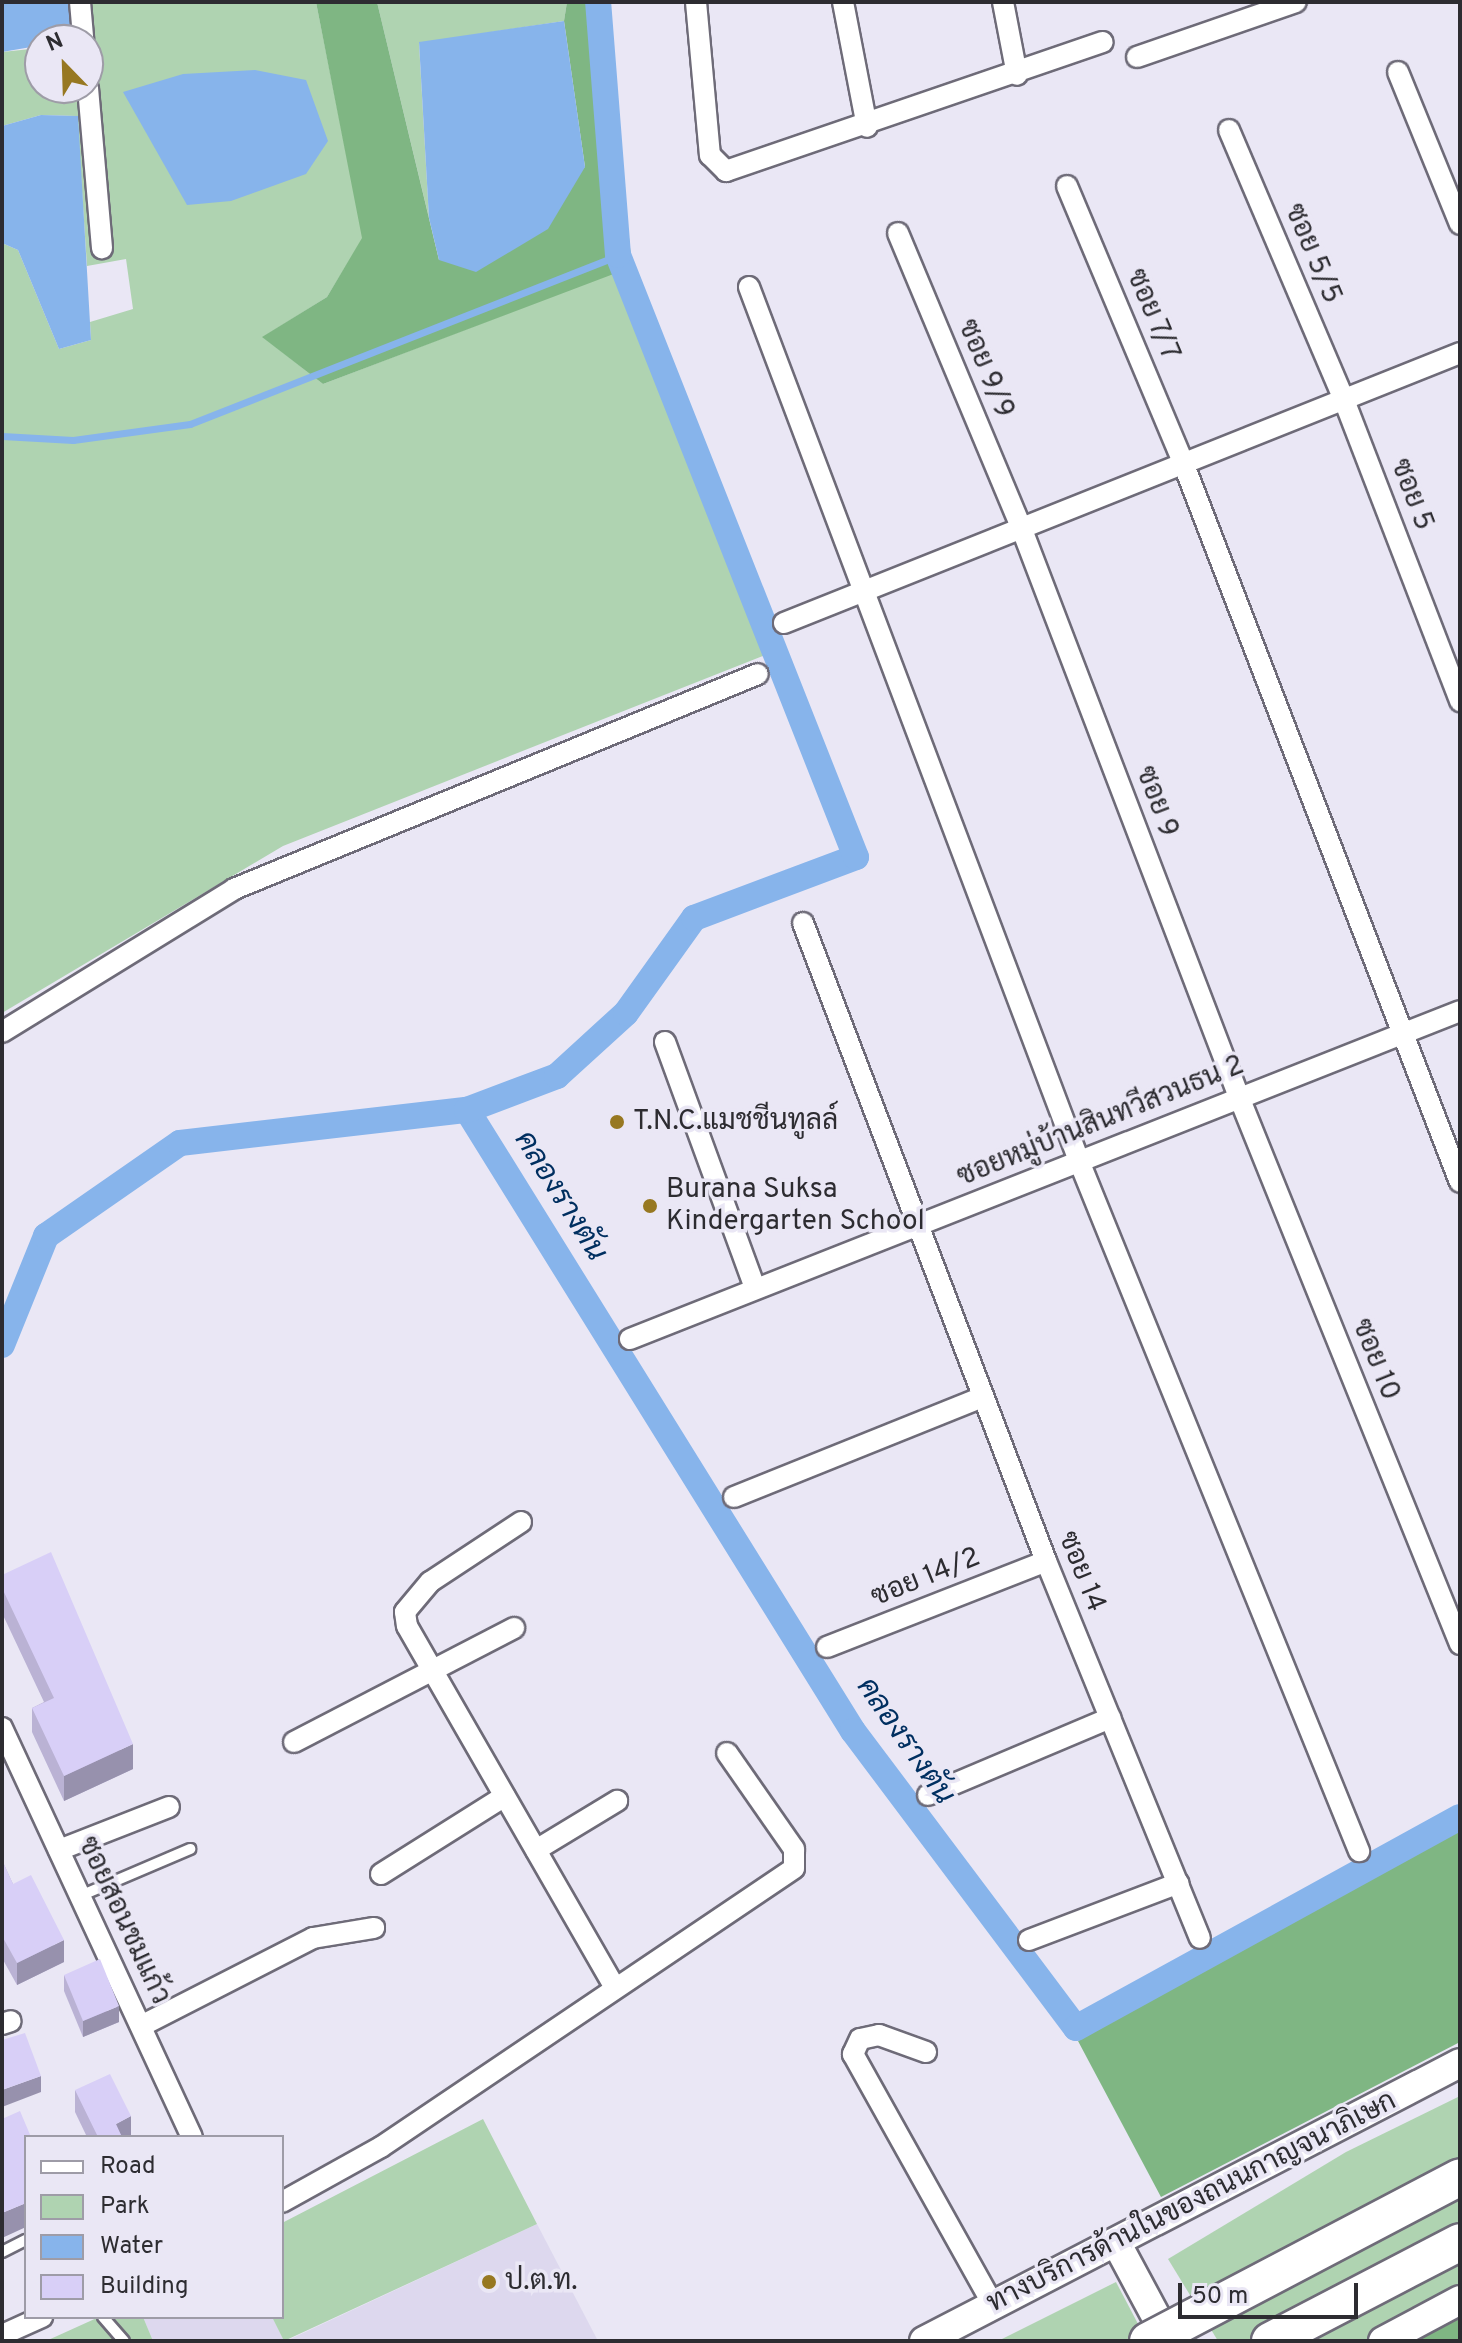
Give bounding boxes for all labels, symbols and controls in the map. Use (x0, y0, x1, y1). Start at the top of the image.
north arrow (24, 24, 104, 104)
text: N (43, 28, 68, 59)
street label: ซอย 5/5 (1276, 199, 1348, 309)
street label: ซอย 7/7 (1118, 264, 1186, 366)
street label: ซอย 9/9 (949, 315, 1021, 423)
street label: ซอย 5 (1382, 455, 1440, 535)
street label: ซอย 9 (1127, 762, 1185, 842)
street label: ซอยหมู่บ้านสินทวีสวนธน 2 (953, 1049, 1249, 1195)
place label: T.N.C.แมชชีนทูลล์ (633, 1105, 838, 1139)
marker: T.N.C.แมชชีนทูลล์ (608, 1113, 626, 1131)
water label: คลองรางตัน (505, 1125, 613, 1269)
place label: Burana Suksa Kindergarten School (666, 1173, 925, 1239)
marker: Burana Suksa Kindergarten School (641, 1197, 659, 1215)
street label: ซอย 10 (1344, 1314, 1406, 1406)
street label: ซอย 14 (1050, 1527, 1112, 1617)
street label: ซอย 14/2 (867, 1541, 985, 1615)
water label: คลองรางตัน (847, 1672, 961, 1812)
street label: ซอยสอนชมแก้ว (70, 1832, 176, 2010)
street label: ทางบริการด้านในของถนนกาญจนาภิเษก (982, 2085, 1402, 2321)
legend (24, 2135, 284, 2319)
text: Road (100, 2152, 156, 2182)
text: Park (100, 2192, 150, 2222)
text: Water (100, 2232, 163, 2262)
place label: ป.ต.ท. (505, 2265, 578, 2299)
scale bar (1182, 2267, 1362, 2317)
text: Building (100, 2272, 189, 2302)
marker: ป.ต.ท. (480, 2273, 498, 2291)
text: 50 m (1192, 2282, 1248, 2312)

